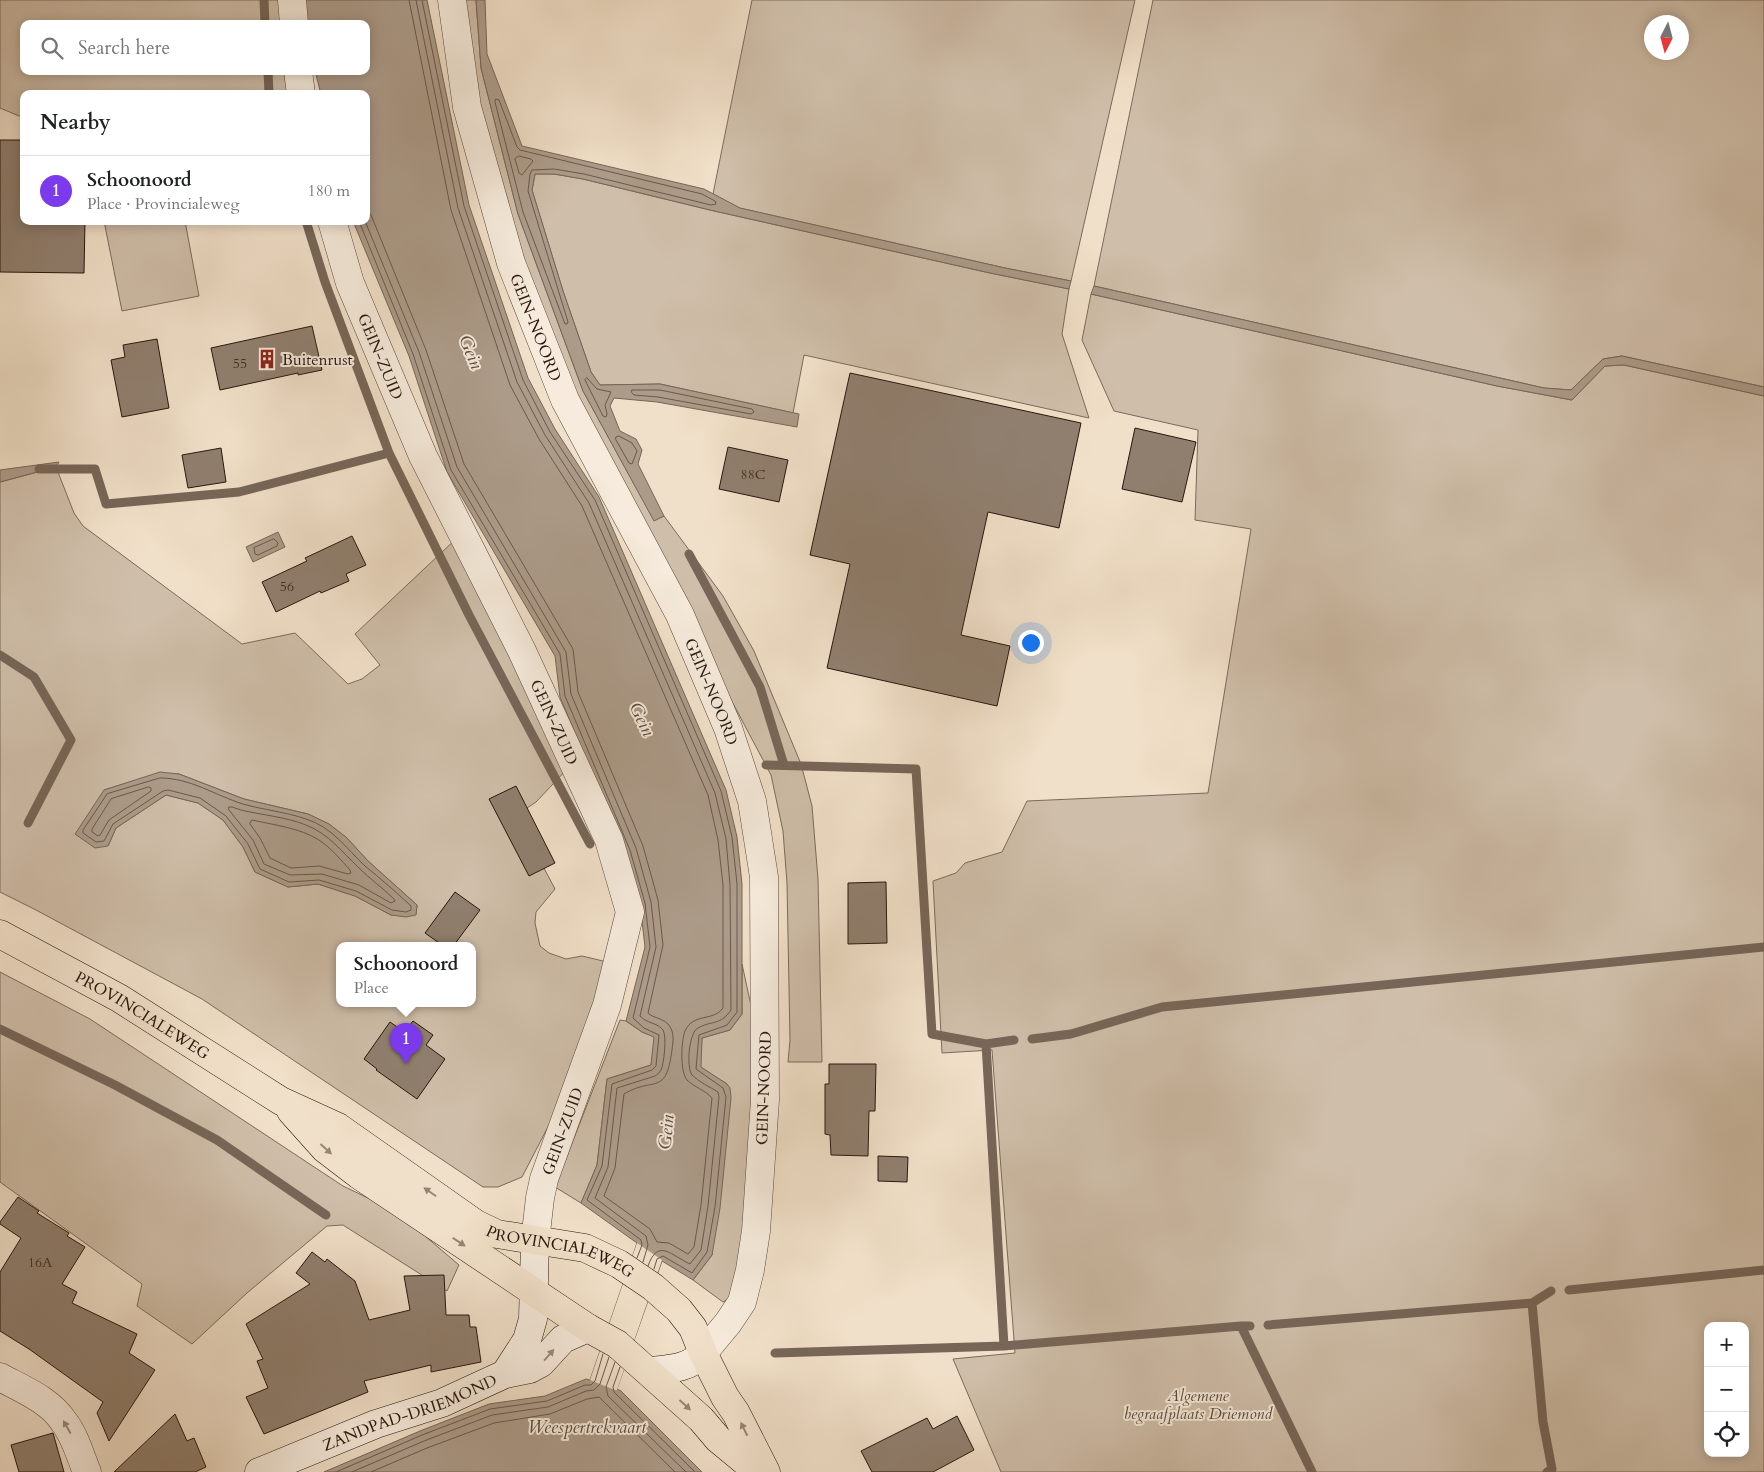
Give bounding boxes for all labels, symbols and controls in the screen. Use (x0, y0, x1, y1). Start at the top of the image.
north arrow (1644, 15, 1689, 60)
search box (20, 20, 370, 75)
icon: search (38, 34, 66, 62)
text: Search here (78, 35, 170, 61)
text: Nearby (40, 108, 111, 137)
text: Schoonoord (87, 167, 192, 193)
text: 1 (52, 180, 60, 202)
text: 180 m (308, 180, 350, 202)
text: Place · Provincialeweg (87, 193, 239, 215)
street label: GEIN-NOORD (504, 270, 566, 385)
street label: GEIN-ZUID (352, 310, 408, 403)
water label: Gein (452, 331, 489, 373)
building icon: Buitenrust (256, 348, 278, 370)
place label: Buitenrust (282, 349, 353, 371)
house number: 55 (233, 354, 247, 373)
house number: 88C (740, 465, 766, 484)
house number: 56 (280, 577, 294, 596)
your location (1018, 630, 1044, 656)
street label: GEIN-NOORD (679, 635, 743, 748)
street label: GEIN-ZUID (525, 676, 583, 769)
water label: Gein (623, 698, 661, 741)
popup (336, 942, 476, 1007)
text: Schoonoord (354, 951, 458, 977)
street label: PROVINCIALEWEG (71, 966, 214, 1065)
text: Place (354, 977, 389, 999)
pin: 1 (390, 1023, 422, 1064)
street label: GEIN-NOORD (751, 1031, 777, 1145)
street label: GEIN-ZUID (537, 1084, 589, 1178)
water label: Gein (652, 1113, 681, 1151)
one-way arrow (320, 1143, 332, 1155)
one-way arrow (423, 1187, 436, 1197)
street label: PROVINCIALEWEG (482, 1220, 639, 1283)
one-way arrow (453, 1237, 466, 1247)
house number: 16A (28, 1253, 52, 1272)
map controls (1704, 1322, 1749, 1457)
button: + (1704, 1322, 1749, 1367)
one-way arrow (543, 1349, 554, 1362)
button: − (1704, 1367, 1749, 1412)
street label: ZANDPAD-DRIEMOND (319, 1369, 501, 1457)
park label: Algemene begraafplaats Driemond (1124, 1385, 1273, 1425)
one-way arrow (679, 1399, 691, 1411)
button: locate (1704, 1412, 1749, 1457)
water label: Weespertrekvaart (528, 1415, 647, 1440)
one-way arrow (63, 1420, 71, 1435)
one-way arrow (740, 1421, 748, 1436)

